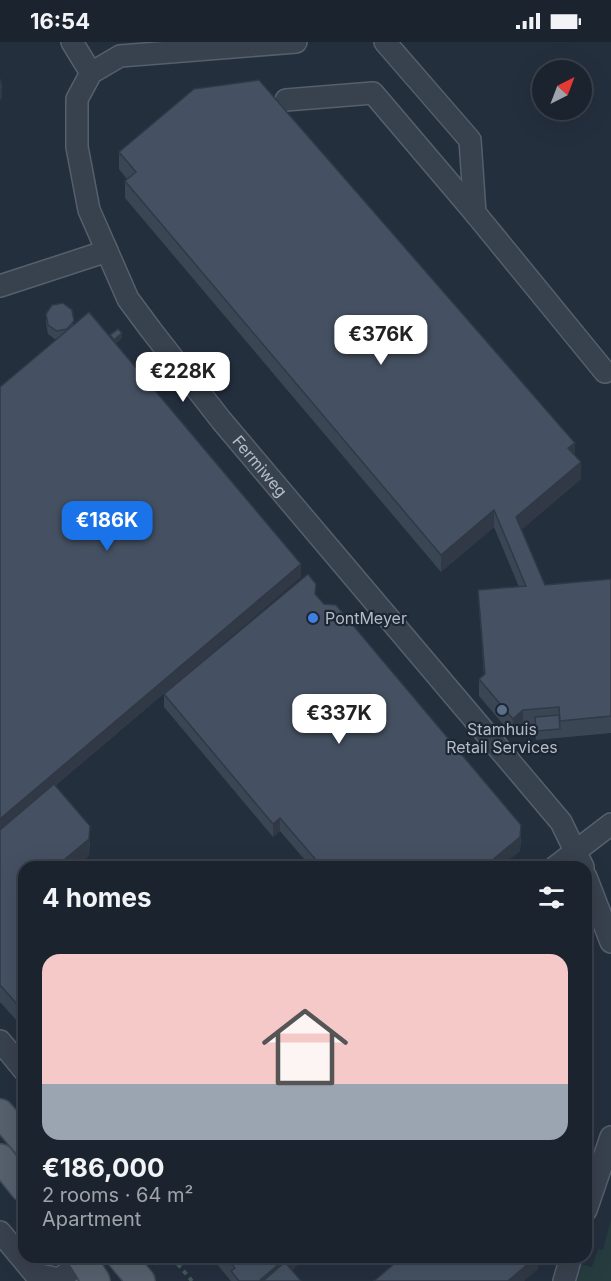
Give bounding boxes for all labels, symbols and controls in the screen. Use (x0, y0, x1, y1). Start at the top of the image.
text: 16:54 (30, 8, 90, 34)
north arrow (532, 60, 592, 120)
map controls (532, 60, 592, 120)
pin: €376K (339, 315, 423, 366)
text: €376K (348, 322, 414, 346)
pin: €228K (141, 352, 225, 403)
text: €228K (150, 359, 216, 383)
street label: Fermiweg (228, 431, 292, 501)
pin: €186K (65, 501, 149, 552)
text: €186K (76, 508, 138, 532)
place label: PontMeyer (325, 608, 407, 628)
marker: PontMeyer (306, 611, 320, 625)
pin: €337K (297, 694, 381, 745)
text: €337K (306, 701, 372, 725)
marker: Stamhuis Retail Services (495, 703, 509, 717)
place label: Stamhuis Retail Services (446, 719, 558, 757)
icon: filters (535, 881, 568, 914)
text: 4 homes (42, 882, 152, 913)
icon: home (251, 993, 359, 1101)
text: €186,000 (42, 1152, 165, 1183)
text: 2 rooms · 64 m² (42, 1183, 193, 1207)
text: Apartment (42, 1207, 141, 1231)

